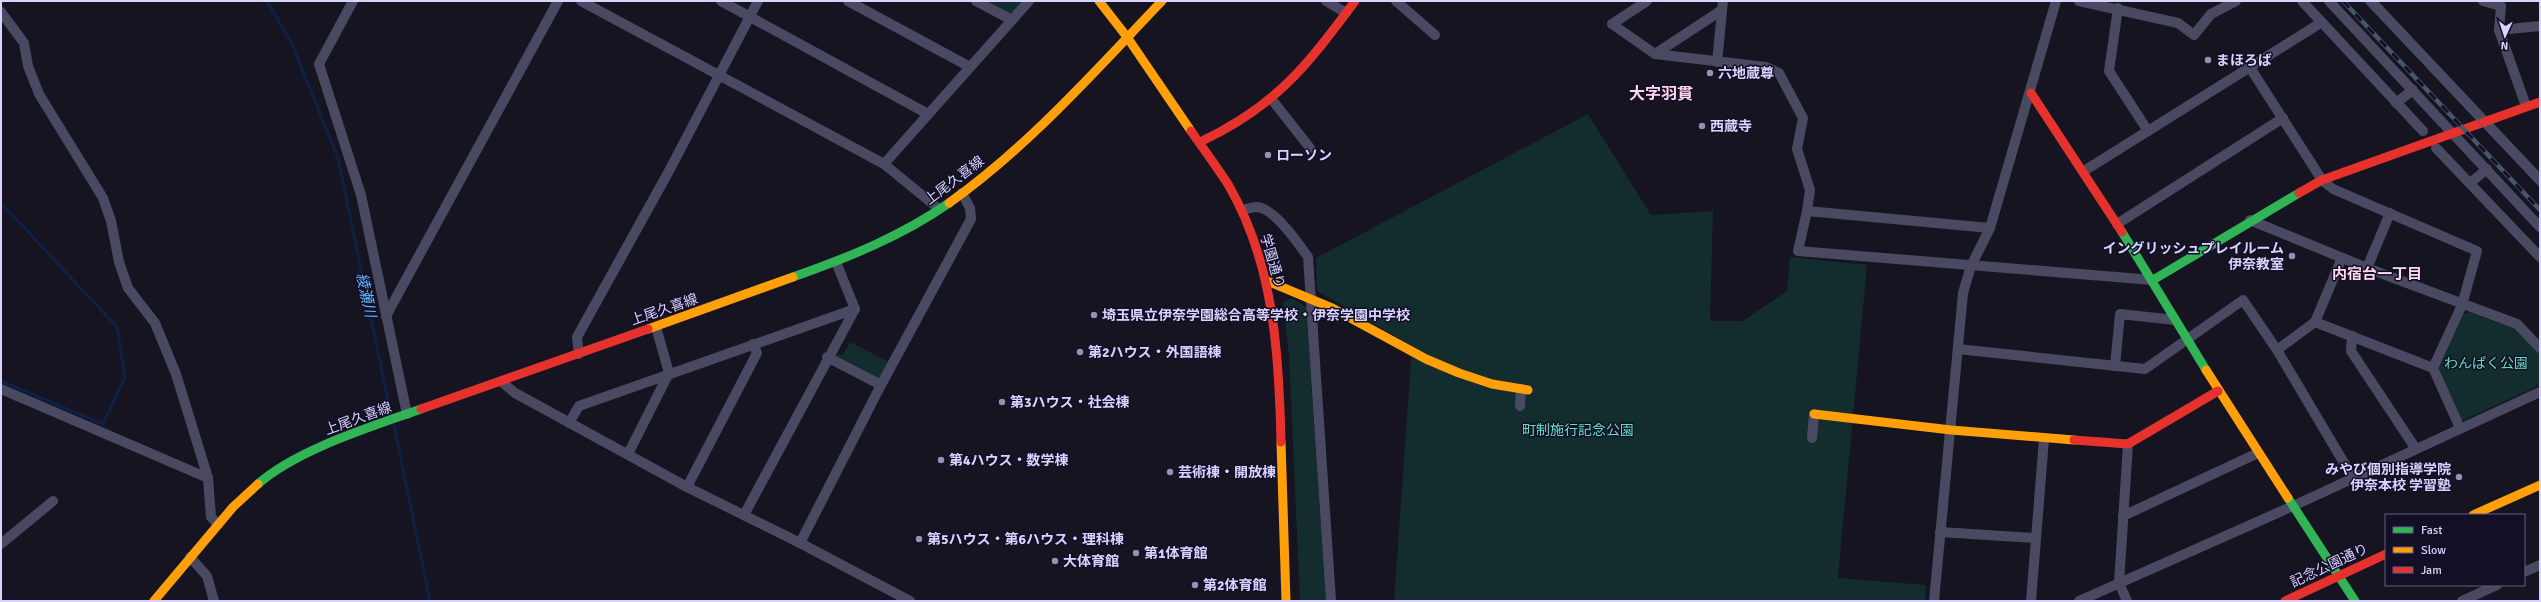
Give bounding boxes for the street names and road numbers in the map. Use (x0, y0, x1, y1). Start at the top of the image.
street label: 上尾久喜線 (921, 153, 987, 208)
street label: 学園通り (1257, 232, 1288, 290)
street label: 上尾久喜線 (628, 290, 700, 329)
street label: 上尾久喜線 (322, 399, 394, 438)
street label: 記念公園通り (2288, 540, 2371, 591)

